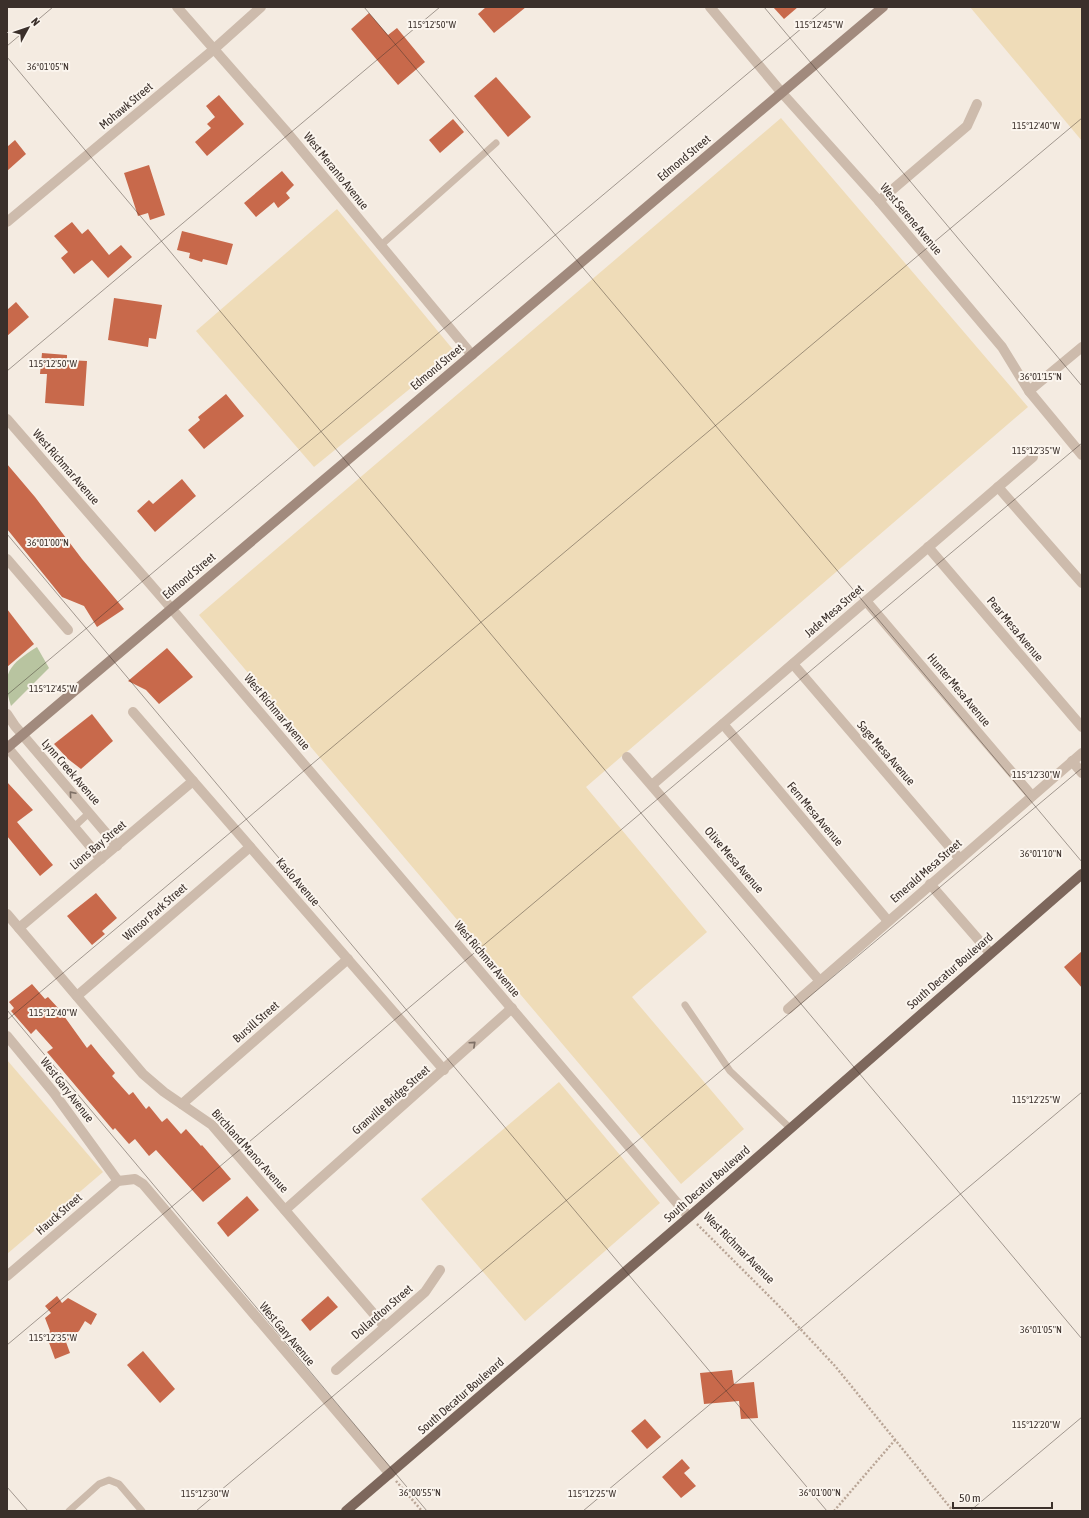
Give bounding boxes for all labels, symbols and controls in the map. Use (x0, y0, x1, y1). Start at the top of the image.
north arrow (8, 8, 48, 48)
text: N (29, 15, 42, 28)
text: 115°12'50"W (408, 19, 457, 30)
text: 115°12'45"W (795, 19, 844, 30)
text: 36°01'05"N (27, 61, 69, 72)
street label: Mohawk Street (96, 79, 156, 132)
text: 115°12'40"W (1012, 120, 1061, 131)
street label: West Meranto Avenue (301, 130, 371, 212)
street label: Edmond Street (655, 132, 714, 184)
street label: West Serene Avenue (877, 181, 945, 257)
street label: Edmond Street (408, 341, 467, 393)
text: 115°12'50"W (29, 358, 78, 369)
text: 36°01'15"N (1020, 371, 1062, 382)
street label: West Richmar Avenue (30, 427, 102, 507)
text: 115°12'35"W (1012, 445, 1061, 456)
text: 36°01'00"N (27, 537, 69, 548)
street label: Edmond Street (160, 550, 219, 602)
street label: Jade Mesa Street (802, 581, 867, 640)
street label: Pear Mesa Avenue (984, 594, 1046, 664)
street label: Hunter Mesa Avenue (924, 651, 994, 729)
street label: West Richmar Avenue (241, 671, 313, 753)
text: 115°12'45"W (29, 683, 78, 694)
street label: Sage Mesa Avenue (854, 718, 918, 788)
street label: Lynn Creek Avenue (39, 736, 103, 808)
text: 115°12'30"W (1012, 769, 1061, 780)
street label: Fern Mesa Avenue (784, 779, 846, 849)
one-way arrow (70, 791, 77, 798)
street label: Lions Bay Street (67, 817, 129, 873)
street label: Olive Mesa Avenue (701, 824, 767, 896)
street label: Emerald Mesa Street (888, 836, 965, 906)
text: 36°01'10"N (1020, 848, 1062, 859)
street label: Kaslo Avenue (273, 855, 323, 909)
street label: Winsor Park Street (120, 880, 190, 944)
street label: West Richmar Avenue (451, 918, 523, 1000)
street label: South Decatur Boulevard (904, 930, 996, 1012)
street label: Bursill Street (230, 998, 282, 1046)
text: 115°12'40"W (29, 1007, 78, 1018)
one-way arrow (468, 1041, 476, 1049)
street label: West Gary Avenue (37, 1055, 97, 1125)
street label: Granville Bridge Street (349, 1062, 433, 1137)
text: 115°12'25"W (1012, 1094, 1061, 1105)
street label: Birchland Manor Avenue (209, 1106, 291, 1196)
street label: South Decatur Boulevard (661, 1143, 753, 1225)
street label: Hauck Street (33, 1190, 85, 1238)
street label: West Richmar Avenue (701, 1210, 777, 1286)
street label: Dollardton Street (349, 1281, 416, 1342)
street label: West Gary Avenue (256, 1299, 318, 1369)
text: 36°01'05"N (1020, 1324, 1062, 1335)
text: 115°12'35"W (29, 1332, 78, 1343)
street label: South Decatur Boulevard (415, 1355, 507, 1437)
text: 115°12'20"W (1012, 1419, 1061, 1430)
scale bar (953, 1484, 1052, 1510)
text: 36°00'55"N (399, 1487, 441, 1498)
text: 36°01'00"N (799, 1487, 841, 1498)
text: 115°12'30"W (181, 1488, 230, 1499)
text: 115°12'25"W (568, 1488, 617, 1499)
text: 50 m (959, 1491, 981, 1505)

